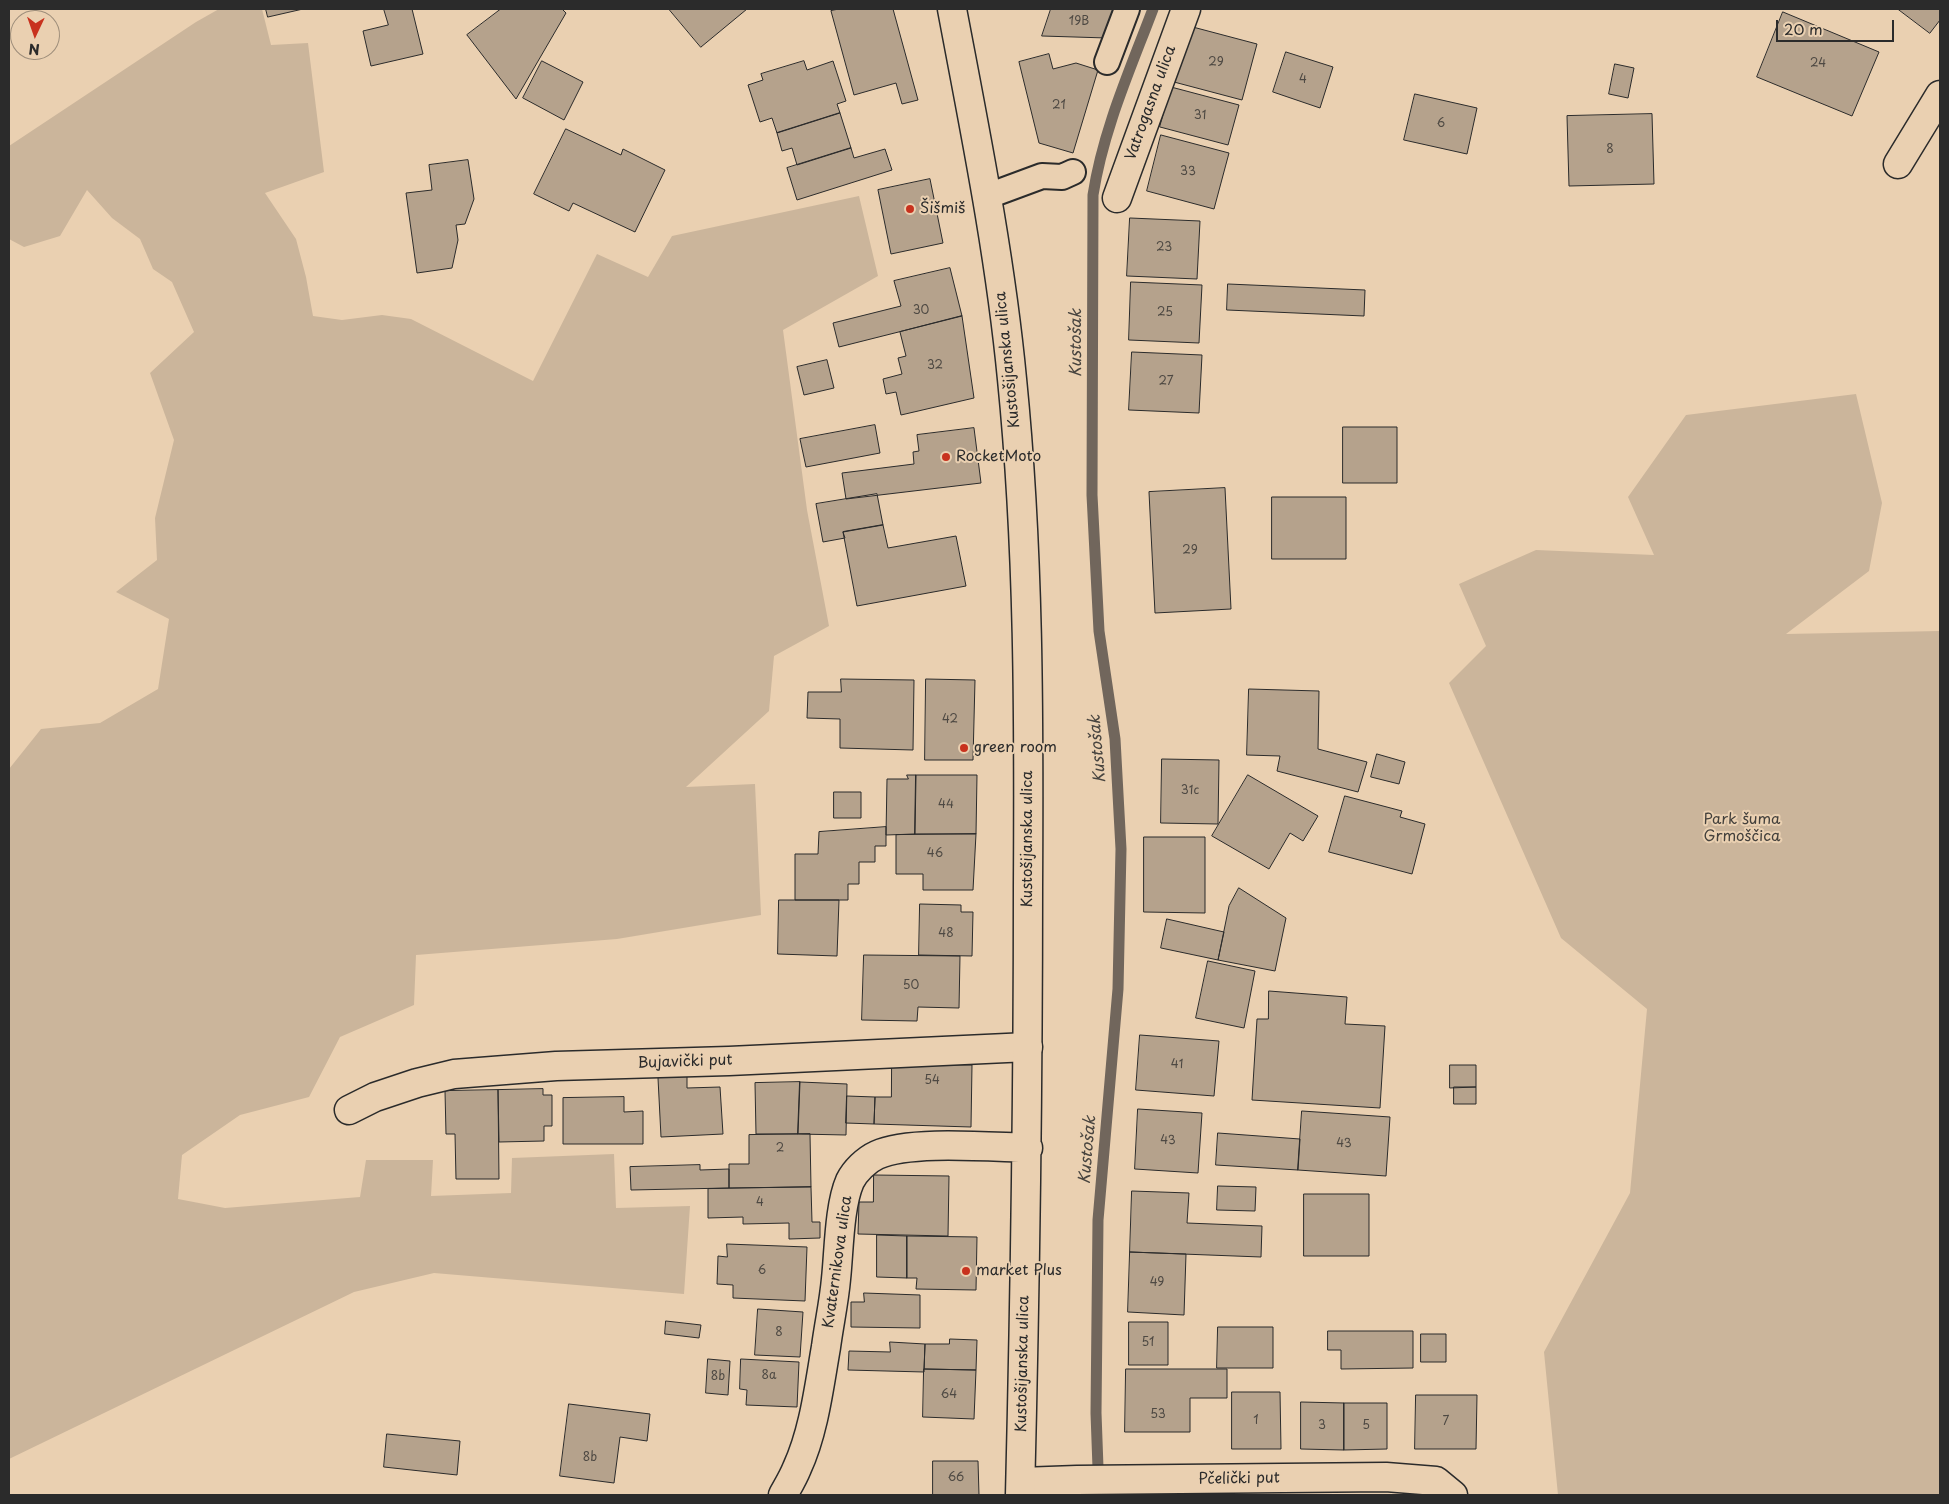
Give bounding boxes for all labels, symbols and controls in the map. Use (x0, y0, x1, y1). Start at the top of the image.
north arrow (10, 10, 60, 60)
scale bar (1779, 10, 1896, 42)
house number: 19B (1069, 15, 1089, 29)
text: 20 m (1784, 17, 1823, 40)
text: N (28, 39, 40, 60)
street label: Vatrogasna ulica (1122, 43, 1180, 163)
house number: 29 (1208, 56, 1224, 70)
house number: 24 (1810, 57, 1826, 71)
house number: 4 (1299, 73, 1307, 87)
house number: 21 (1052, 99, 1066, 113)
house number: 31 (1194, 109, 1206, 123)
house number: 6 (1437, 117, 1445, 131)
house number: 8 (1606, 143, 1614, 157)
house number: 33 (1180, 165, 1196, 179)
place label: Šišmiš (920, 200, 965, 218)
marker: Šišmiš (904, 203, 916, 215)
house number: 23 (1156, 241, 1172, 255)
street label: Kustošijanska ulica (992, 291, 1024, 429)
house number: 30 (913, 304, 929, 318)
house number: 25 (1157, 306, 1173, 320)
water label: Kustošak (1067, 309, 1087, 377)
house number: 32 (927, 359, 943, 373)
house number: 27 (1159, 375, 1173, 389)
place label: RocketMoto (956, 448, 1041, 466)
marker: RocketMoto (940, 451, 952, 463)
house number: 29 (1182, 544, 1198, 558)
house number: 42 (942, 713, 958, 727)
water label: Kustošak (1085, 714, 1111, 784)
place label: green room (974, 739, 1057, 757)
marker: green room (958, 742, 970, 754)
street label: Kustošijanska ulica (1019, 771, 1037, 907)
house number: 31c (1181, 784, 1199, 798)
house number: 44 (938, 798, 954, 812)
park label: Park šuma Grmoščica (1704, 811, 1780, 846)
house number: 46 (927, 847, 943, 861)
house number: 48 (938, 927, 954, 941)
house number: 50 (903, 979, 919, 993)
street label: Bujavički put (637, 1051, 733, 1073)
house number: 41 (1171, 1058, 1183, 1072)
house number: 54 (924, 1074, 940, 1088)
water label: Kustošak (1075, 1115, 1101, 1185)
house number: 43 (1160, 1134, 1176, 1148)
house number: 43 (1336, 1137, 1352, 1151)
house number: 2 (776, 1142, 784, 1156)
street label: Kvaternikova ulica (820, 1195, 856, 1329)
house number: 4 (756, 1196, 764, 1210)
place label: market Plus (976, 1262, 1062, 1280)
house number: 6 (758, 1264, 766, 1278)
marker: market Plus (960, 1265, 972, 1277)
house number: 49 (1150, 1276, 1164, 1290)
street label: Kustošijanska ulica (1013, 1295, 1033, 1433)
house number: 8 (775, 1326, 783, 1340)
house number: 51 (1142, 1336, 1154, 1350)
house number: 8a (762, 1369, 776, 1383)
house number: 8b (711, 1370, 725, 1384)
house number: 64 (941, 1388, 957, 1402)
house number: 53 (1150, 1408, 1166, 1422)
house number: 1 (1253, 1414, 1259, 1428)
house number: 7 (1443, 1415, 1449, 1429)
house number: 3 (1318, 1419, 1326, 1433)
house number: 5 (1362, 1419, 1370, 1433)
house number: 8b (583, 1451, 597, 1465)
street label: Pčelički put (1198, 1469, 1280, 1489)
house number: 66 (948, 1471, 964, 1485)

